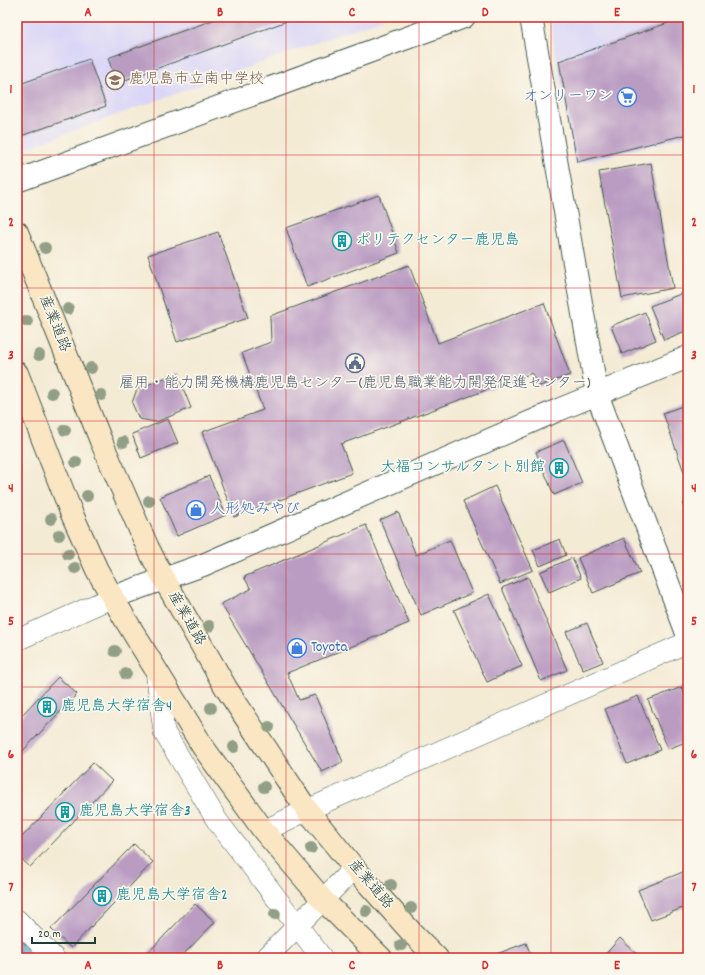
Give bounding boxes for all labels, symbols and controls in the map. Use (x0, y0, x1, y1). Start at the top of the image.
text: A (84, 4, 92, 23)
text: B (217, 4, 223, 23)
text: C (349, 4, 356, 23)
text: D (482, 4, 489, 23)
text: E (614, 4, 621, 23)
school or university icon: 鹿児島市立南中学校 (104, 69, 126, 91)
place label: 鹿児島市立南中学校 (129, 69, 264, 91)
text: 1 (10, 81, 13, 100)
text: 1 (693, 81, 696, 100)
place label: オンリーワン (523, 86, 613, 108)
supermarket icon: オンリーワン (616, 86, 638, 108)
text: 2 (8, 214, 14, 233)
text: 2 (691, 214, 697, 233)
building icon: ポリテクセンター鹿児島 (331, 230, 353, 252)
place label: ポリテクセンター鹿児島 (356, 230, 520, 252)
street label: 産業道路 (33, 292, 75, 356)
text: 3 (8, 347, 14, 366)
text: 3 (691, 347, 697, 366)
public building icon: 雇用・能力開発機構鹿児島センター(鹿児島職業能力開発促進センター) (344, 352, 366, 374)
place label: 雇用・能力開発機構鹿児島センター(鹿児島職業能力開発促進センター) (119, 373, 591, 395)
place label: 大福コンサルタント別館 (381, 457, 545, 479)
building icon: 大福コンサルタント別館 (548, 457, 570, 479)
text: 4 (8, 480, 14, 499)
text: 4 (691, 480, 697, 499)
shop icon: 人形処みやび (185, 499, 207, 521)
place label: 人形処みやび (210, 499, 300, 521)
street label: 産業道路 (161, 588, 211, 650)
text: 5 (8, 613, 14, 632)
text: 5 (691, 613, 697, 632)
shop icon: Toyota (286, 637, 308, 659)
place label: Toyota (311, 637, 349, 659)
building icon: 鹿児島大学宿舎4 (36, 696, 58, 718)
place label: 鹿児島大学宿舎4 (61, 696, 172, 718)
text: 6 (8, 746, 15, 765)
text: 6 (691, 746, 698, 765)
building icon: 鹿児島大学宿舎3 (54, 801, 76, 823)
place label: 鹿児島大学宿舎3 (79, 801, 191, 823)
street label: 産業道路 (342, 855, 398, 915)
text: 7 (9, 879, 14, 898)
text: 7 (692, 879, 697, 898)
building icon: 鹿児島大学宿舎2 (91, 885, 113, 907)
place label: 鹿児島大学宿舎2 (116, 885, 228, 907)
scale bar (32, 919, 95, 945)
text: 20 m (38, 926, 61, 943)
text: A (84, 957, 92, 975)
text: B (217, 957, 223, 975)
text: C (349, 957, 356, 975)
text: D (482, 957, 489, 975)
text: E (614, 957, 621, 975)

